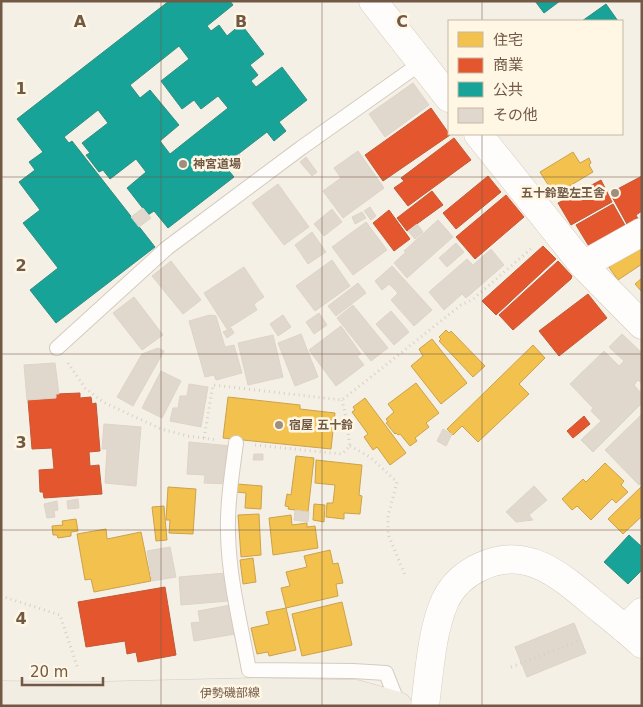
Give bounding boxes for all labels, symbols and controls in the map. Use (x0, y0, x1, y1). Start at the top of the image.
text: A (74, 12, 87, 31)
text: B (235, 12, 247, 31)
text: C (396, 12, 408, 31)
legend (448, 20, 623, 135)
text: 住宅 (493, 31, 523, 49)
text: 商業 (493, 56, 523, 74)
text: 1 (15, 79, 27, 98)
text: 公共 (493, 81, 523, 99)
text: その他 (493, 106, 538, 124)
place label: 神宮道場 (193, 157, 241, 171)
marker: 神宮道場 (177, 158, 189, 170)
place label: 五十鈴塾左王舎 (521, 186, 605, 200)
marker: 五十鈴塾左王舎 (609, 187, 621, 199)
text: 2 (15, 256, 27, 275)
place label: 宿屋 五十鈴 (289, 418, 353, 432)
marker: 宿屋 五十鈴 (273, 419, 285, 431)
text: 3 (15, 433, 27, 452)
text: 4 (15, 609, 27, 628)
scale bar (22, 654, 104, 686)
text: 20 m (30, 663, 68, 681)
street label: 伊勢磯部線 (200, 685, 260, 701)

